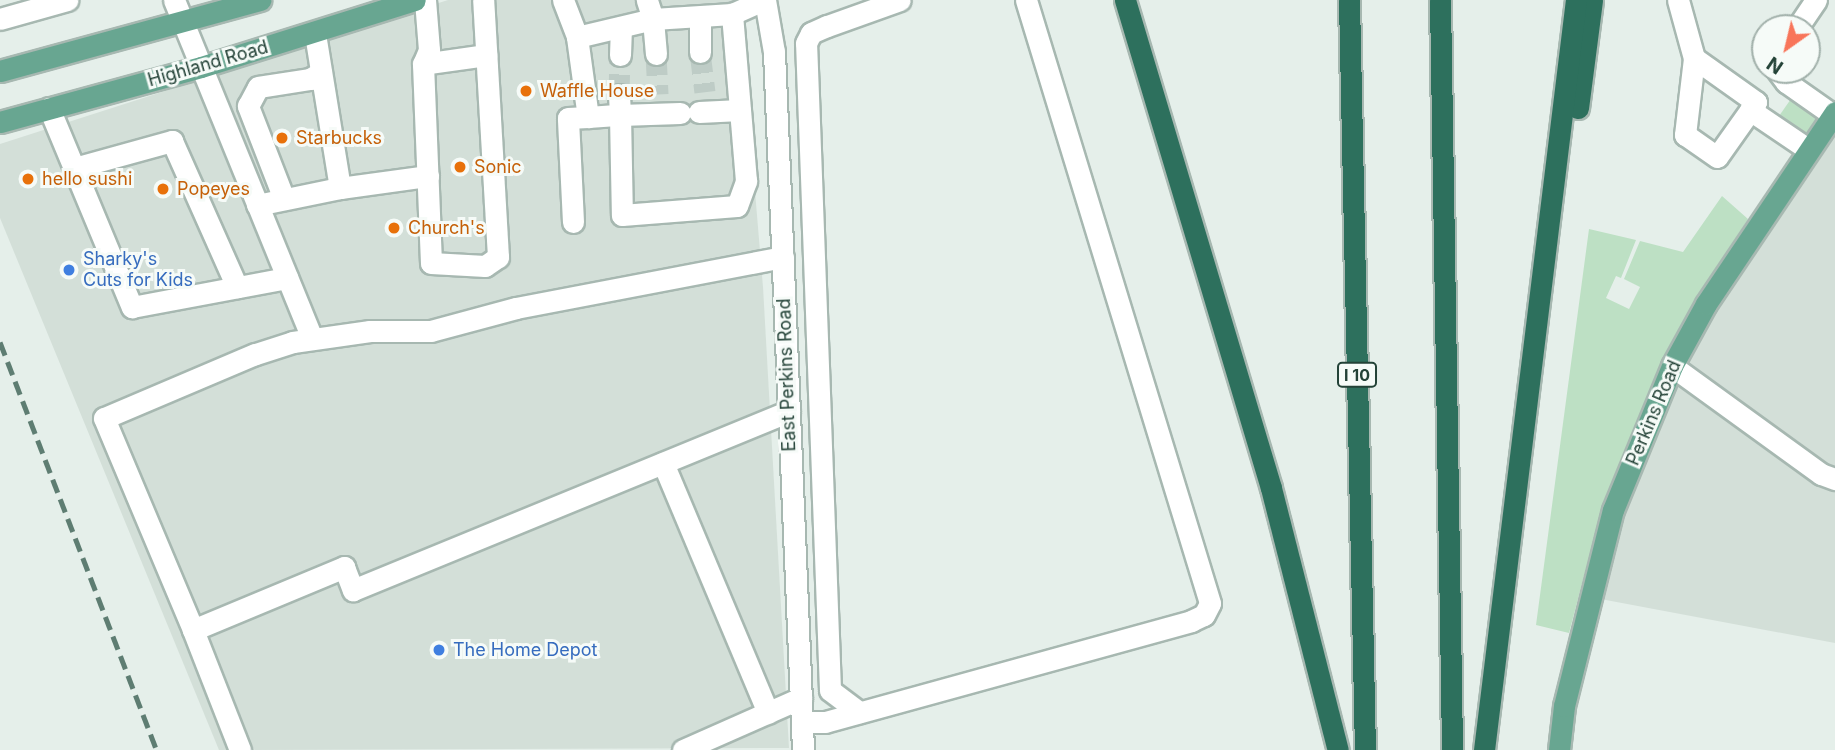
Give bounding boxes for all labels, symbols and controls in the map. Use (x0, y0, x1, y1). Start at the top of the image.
north arrow (1751, 14, 1821, 84)
street label: Highland Road (145, 37, 271, 91)
text: N (1763, 52, 1788, 79)
place label: Waffle House (540, 80, 654, 102)
marker: Waffle House (518, 83, 534, 99)
place label: Starbucks (296, 127, 382, 149)
marker: Starbucks (274, 130, 290, 146)
place label: Sonic (474, 156, 522, 178)
marker: Sonic (452, 159, 468, 175)
place label: hello sushi (42, 168, 132, 190)
marker: hello sushi (20, 171, 36, 187)
place label: Popeyes (177, 178, 250, 200)
marker: Popeyes (155, 181, 171, 197)
place label: Church's (408, 217, 485, 239)
marker: Church's (386, 220, 402, 236)
place label: Sharky's Cuts for Kids (83, 249, 193, 292)
marker: Sharky's Cuts for Kids (61, 262, 77, 278)
street label: East Perkins Road (774, 298, 800, 452)
street label: Perkins Road (1622, 357, 1686, 469)
road number: I 10 (1336, 362, 1378, 388)
place label: The Home Depot (453, 639, 598, 661)
marker: The Home Depot (431, 642, 447, 658)

